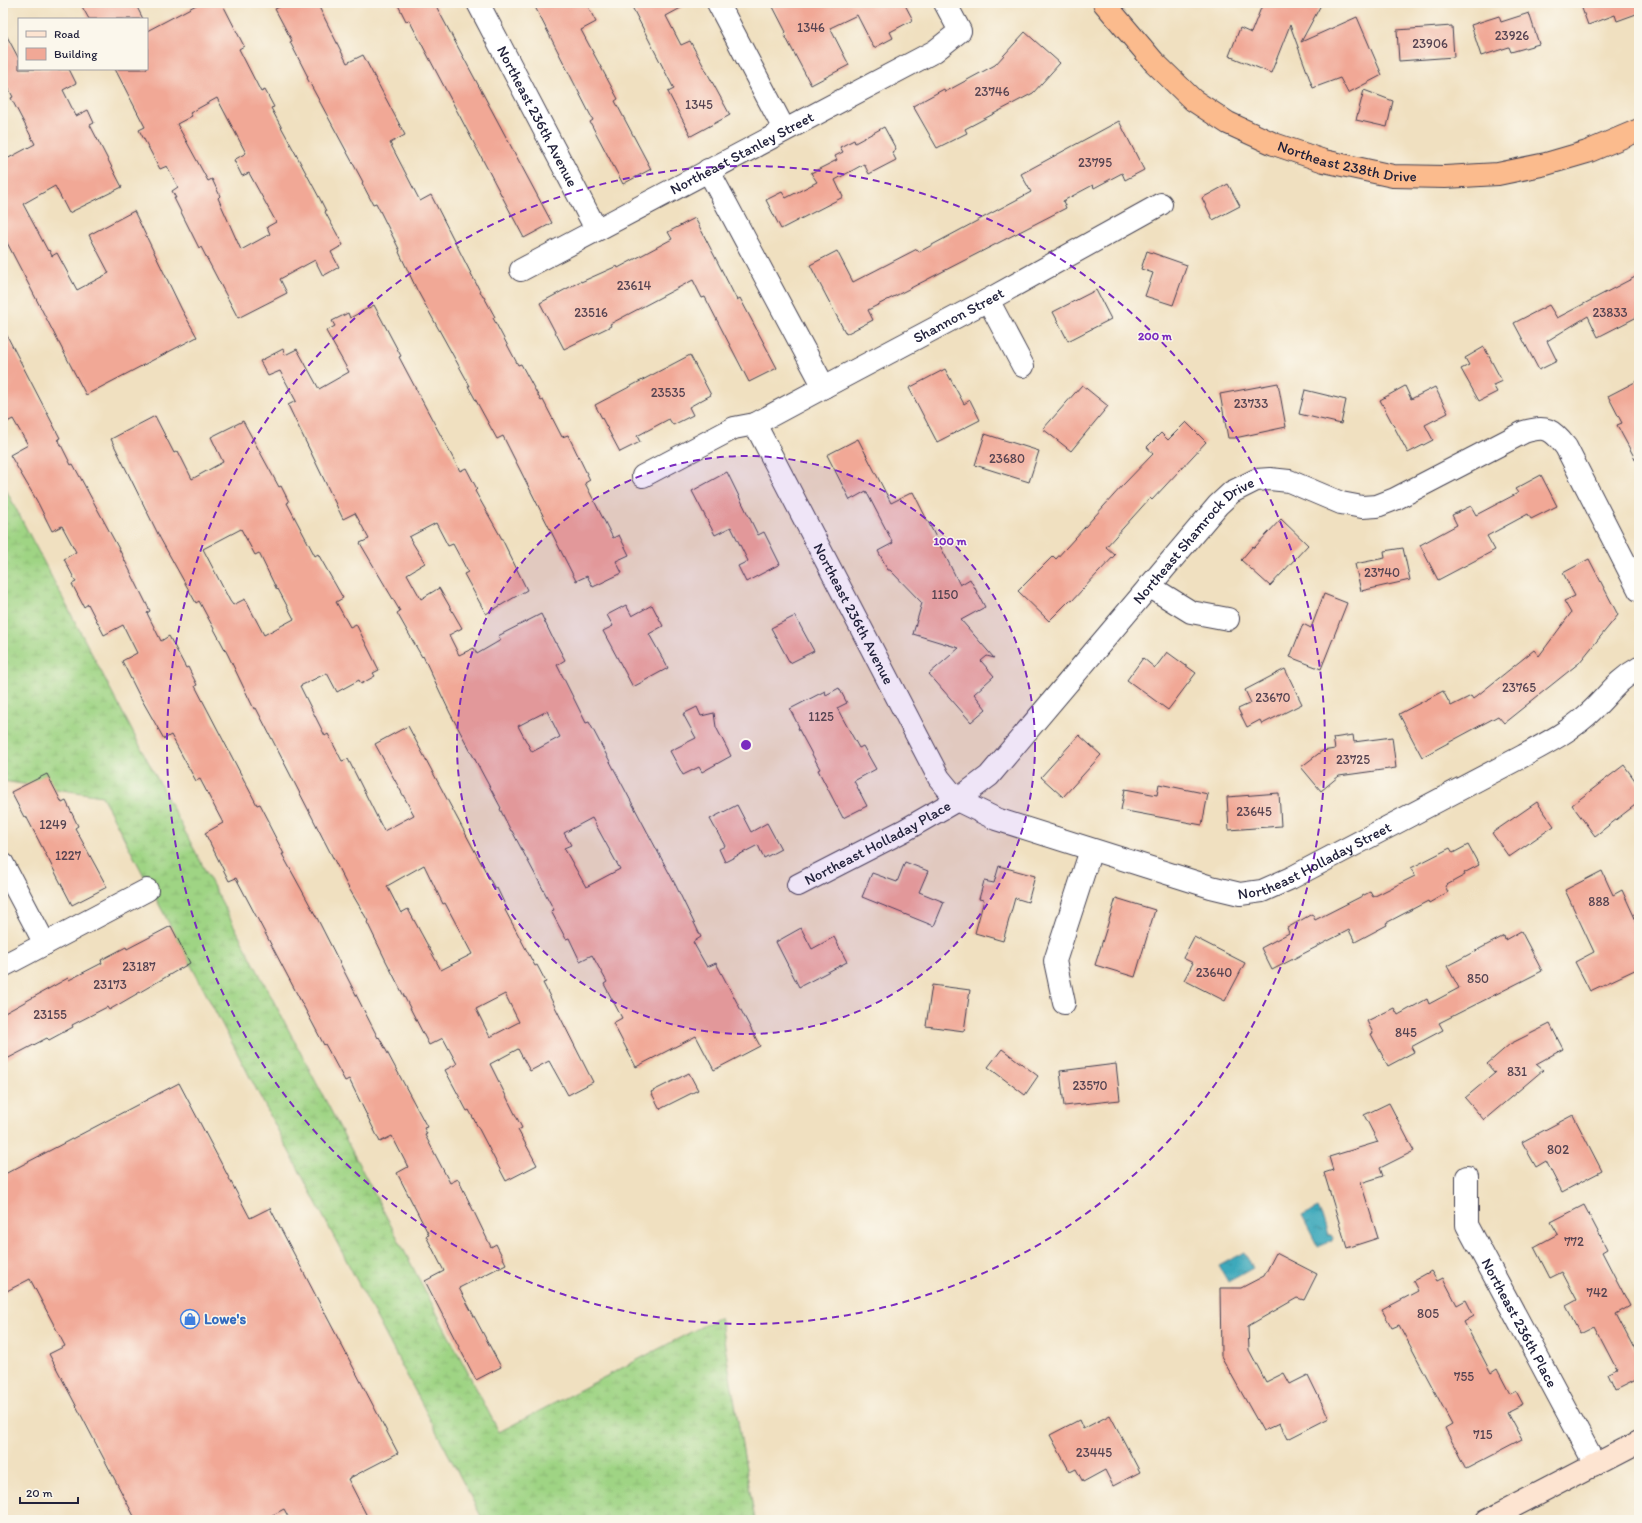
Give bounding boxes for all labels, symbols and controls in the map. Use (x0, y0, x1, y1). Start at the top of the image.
legend (18, 18, 148, 70)
house number: 1346 (797, 20, 825, 35)
text: Road (54, 27, 80, 41)
house number: 23926 (1495, 28, 1529, 43)
house number: 23906 (1412, 36, 1448, 51)
street label: Northeast 236th Avenue (493, 43, 582, 190)
text: Building (54, 47, 98, 61)
house number: 23746 (974, 84, 1010, 99)
house number: 1345 (685, 97, 713, 112)
street label: Northeast Stanley Street (667, 108, 817, 198)
street label: Northeast 238th Drive (1275, 137, 1417, 185)
house number: 23795 (1078, 155, 1112, 170)
house number: 23614 (617, 278, 652, 293)
street label: Shannon Street (910, 284, 1008, 347)
house number: 23516 (574, 305, 608, 320)
house number: 23833 (1592, 305, 1628, 320)
text: 200 m (1138, 329, 1173, 343)
house number: 23535 (651, 385, 685, 400)
house number: 23733 (1234, 396, 1268, 411)
house number: 23680 (989, 451, 1025, 466)
street label: Northeast Shamrock Drive (1129, 473, 1257, 608)
text: 100 m (933, 534, 967, 548)
street label: Northeast 236th Avenue (810, 540, 898, 688)
house number: 23740 (1364, 565, 1400, 580)
house number: 1150 (932, 587, 958, 602)
house number: 23765 (1502, 680, 1536, 695)
house number: 23670 (1255, 690, 1291, 705)
house number: 1125 (808, 709, 834, 724)
centre of rings (739, 738, 753, 752)
house number: 23725 (1336, 752, 1370, 767)
street label: Northeast Holladay Place (801, 797, 954, 889)
house number: 23645 (1236, 804, 1272, 819)
house number: 1249 (39, 817, 67, 832)
street label: Northeast Holladay Street (1237, 818, 1395, 903)
house number: 1227 (55, 848, 82, 863)
house number: 888 (1588, 894, 1610, 909)
house number: 23187 (122, 959, 156, 974)
house number: 23640 (1196, 965, 1232, 980)
house number: 850 (1467, 971, 1489, 986)
house number: 23173 (93, 977, 127, 992)
house number: 23155 (33, 1007, 67, 1022)
house number: 845 (1395, 1025, 1417, 1040)
house number: 831 (1507, 1064, 1527, 1079)
house number: 23570 (1072, 1078, 1108, 1093)
house number: 802 (1547, 1142, 1569, 1157)
house number: 772 (1564, 1234, 1584, 1249)
street label: Northeast 236th Place (1477, 1255, 1561, 1391)
house number: 742 (1586, 1285, 1608, 1300)
house number: 805 (1417, 1306, 1439, 1321)
shop icon: Lowe's (179, 1308, 201, 1330)
place label: Lowe's (204, 1310, 246, 1328)
house number: 755 (1454, 1369, 1474, 1384)
house number: 715 (1473, 1427, 1493, 1442)
house number: 23445 (1076, 1445, 1112, 1460)
scale bar (20, 1479, 78, 1505)
text: 20 m (26, 1486, 53, 1500)

